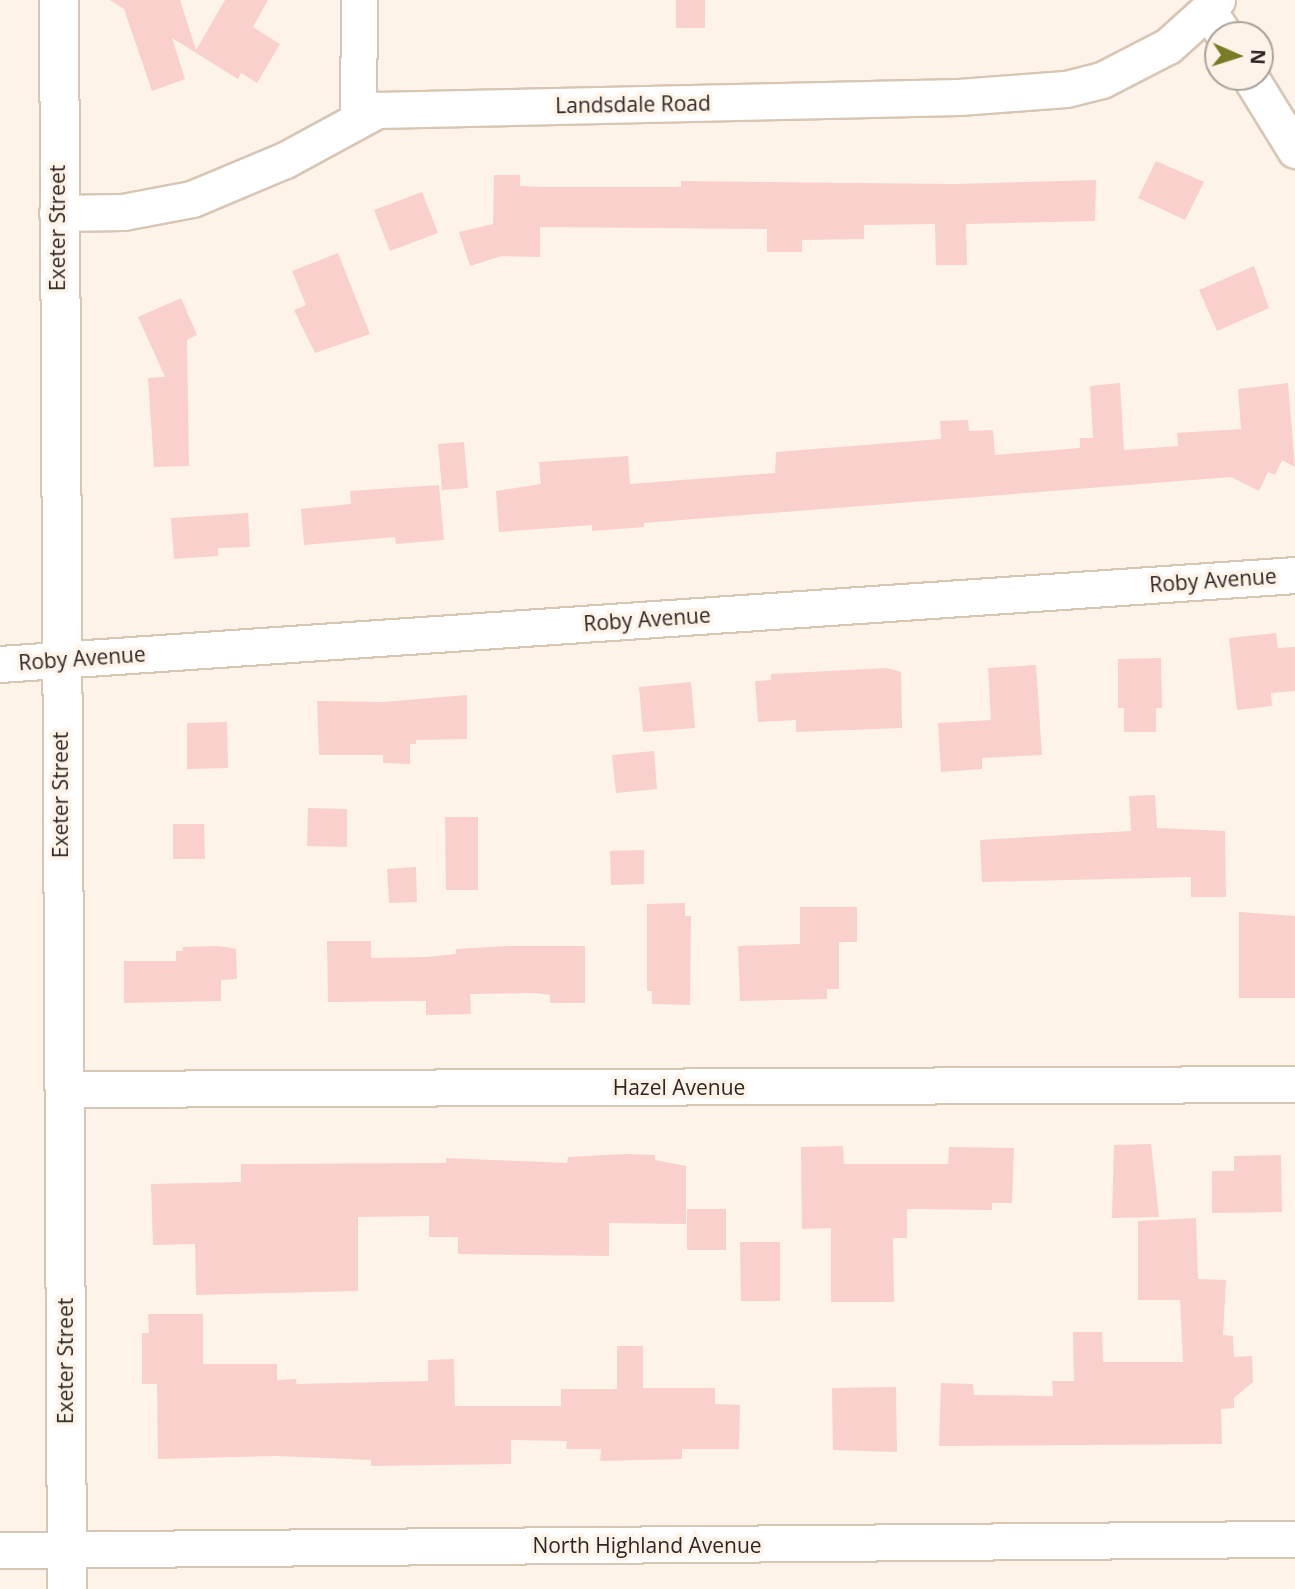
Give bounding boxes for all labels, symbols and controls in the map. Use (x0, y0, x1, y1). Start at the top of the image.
north arrow (1204, 21, 1274, 91)
text: N (1245, 49, 1271, 65)
street label: Landsdale Road (555, 90, 711, 118)
street label: Exeter Street (44, 165, 70, 291)
street label: Roby Avenue (1149, 563, 1277, 597)
street label: Roby Avenue (583, 602, 711, 636)
street label: Roby Avenue (18, 641, 146, 675)
street label: Exeter Street (47, 732, 73, 858)
street label: Hazel Avenue (613, 1074, 745, 1100)
street label: Exeter Street (52, 1298, 78, 1424)
street label: North Highland Avenue (532, 1532, 762, 1558)

